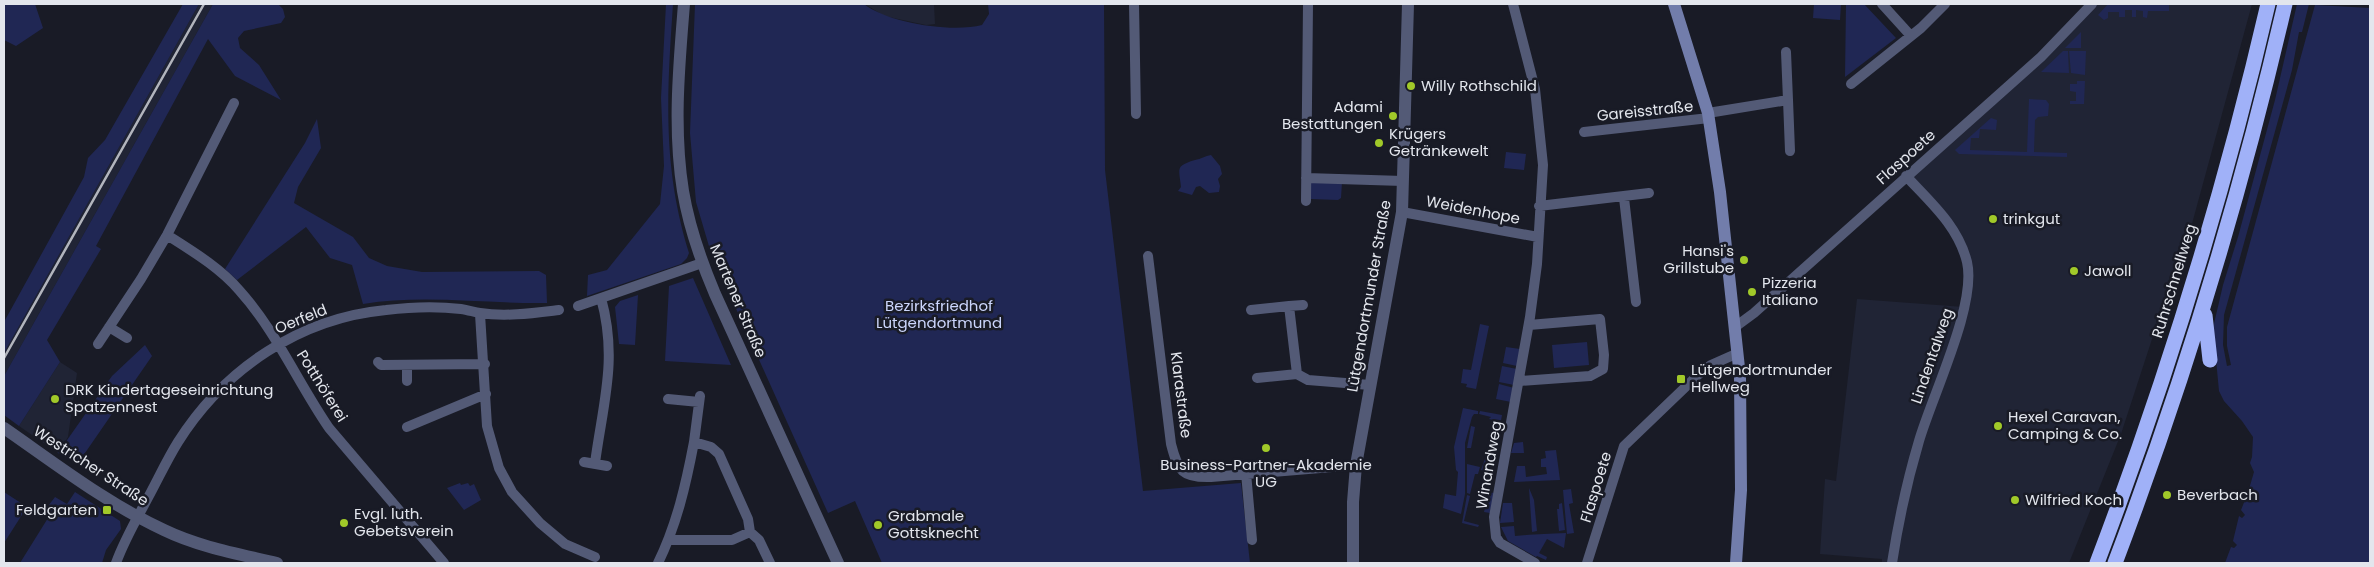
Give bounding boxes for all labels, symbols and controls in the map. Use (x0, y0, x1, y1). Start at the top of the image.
place label: Willy Rothschild (1421, 75, 1537, 96)
marker: Willy Rothschild (1405, 80, 1417, 92)
street label: Gareisstraße (1596, 95, 1694, 126)
place label: Adami Bestattungen (1282, 96, 1383, 134)
marker: Adami Bestattungen (1387, 110, 1399, 122)
place label: Krügers Getränkewelt (1389, 123, 1489, 161)
street label: Flaspoete (1872, 124, 1940, 189)
marker: Krügers Getränkewelt (1373, 137, 1385, 149)
street label: Weidenhope (1424, 190, 1522, 229)
street label: Lütgendortmunder Straße (1341, 198, 1396, 394)
place label: trinkgut (2003, 208, 2060, 229)
marker: trinkgut (1987, 213, 1999, 225)
street label: Ruhrschnellweg (2146, 221, 2201, 341)
place label: Hansi's Grillstube (1663, 240, 1734, 278)
street label: Martener Straße (705, 241, 772, 361)
marker: Hansi's Grillstube (1738, 254, 1750, 266)
place label: Jawoll (2084, 260, 2131, 281)
marker: Jawoll (2068, 265, 2080, 277)
place label: Pizzeria Italiano (1762, 272, 1818, 310)
marker: Pizzeria Italiano (1746, 286, 1758, 298)
park label: Bezirksfriedhof Lütgendortmund (876, 295, 1002, 333)
street label: Oerfeld (271, 299, 330, 339)
street label: Lindentalweg (1905, 305, 1958, 406)
street label: Potthöferei (292, 346, 353, 426)
street label: Klarastraße (1166, 350, 1197, 439)
place label: Lütgendortmunder Hellweg (1691, 359, 1832, 397)
marker: Lütgendortmunder Hellweg (1675, 373, 1687, 385)
place label: DRK Kindertageseinrichtung Spatzennest (65, 379, 273, 417)
marker: DRK Kindertageseinrichtung Spatzennest (49, 393, 61, 405)
place label: Hexel Caravan, Camping & Co. (2008, 406, 2122, 444)
street label: Winandweg (1470, 419, 1507, 511)
street label: Westricher Straße (30, 420, 153, 511)
marker: Hexel Caravan, Camping & Co. (1992, 420, 2004, 432)
marker: Business-Partner-Akademie UG (1260, 442, 1272, 454)
street label: Flaspoete (1575, 449, 1616, 525)
place label: Business-Partner-Akademie UG (1160, 454, 1372, 492)
place label: Beverbach (2177, 484, 2258, 505)
place label: Wilfried Koch (2025, 489, 2122, 510)
marker: Beverbach (2161, 489, 2173, 501)
marker: Wilfried Koch (2009, 494, 2021, 506)
place label: Feldgarten (16, 499, 97, 520)
place label: Evgl. luth. Gebetsverein (354, 503, 454, 541)
marker: Feldgarten (101, 504, 113, 516)
place label: Grabmale Gottsknecht (888, 505, 979, 543)
marker: Evgl. luth. Gebetsverein (338, 517, 350, 529)
marker: Grabmale Gottsknecht (872, 519, 884, 531)

